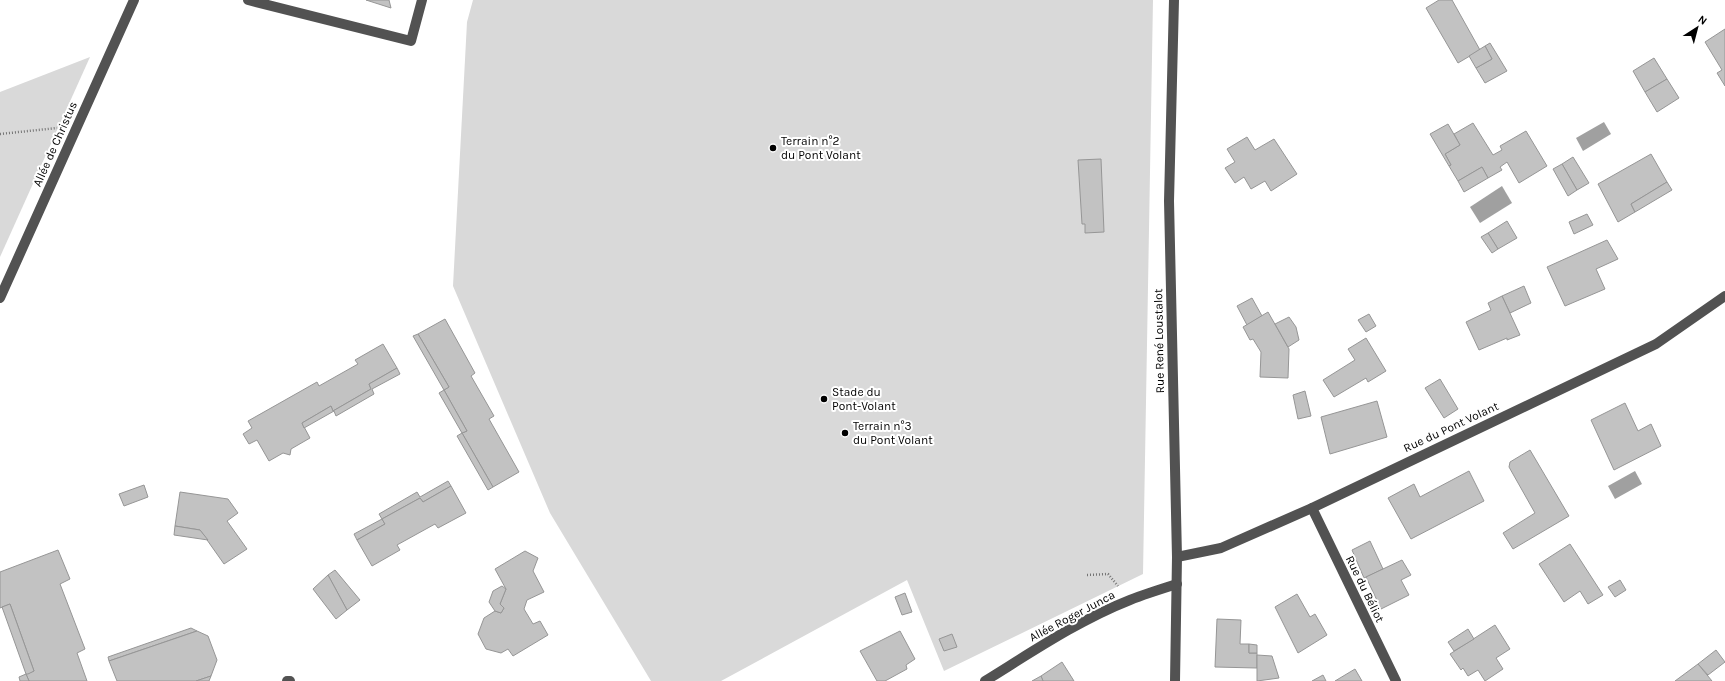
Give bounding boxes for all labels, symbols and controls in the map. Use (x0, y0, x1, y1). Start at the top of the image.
north arrow (1677, 8, 1717, 48)
text: N (1696, 13, 1710, 28)
street label: Allée de Christus (30, 99, 80, 189)
place label: Terrain n°2 du Pont Volant (781, 134, 861, 162)
marker: Terrain n°2 du Pont Volant (768, 143, 778, 153)
street label: Rue René Loustalot (1151, 288, 1167, 393)
place label: Stade du Pont-Volant (832, 385, 896, 413)
marker: Stade du Pont-Volant (819, 394, 829, 404)
street label: Rue du Pont Volant (1401, 399, 1501, 455)
place label: Terrain n°3 du Pont Volant (853, 419, 933, 447)
marker: Terrain n°3 du Pont Volant (840, 428, 850, 438)
street label: Rue du Béliot (1343, 553, 1387, 625)
street label: Allée Roger Junca (1027, 588, 1117, 644)

